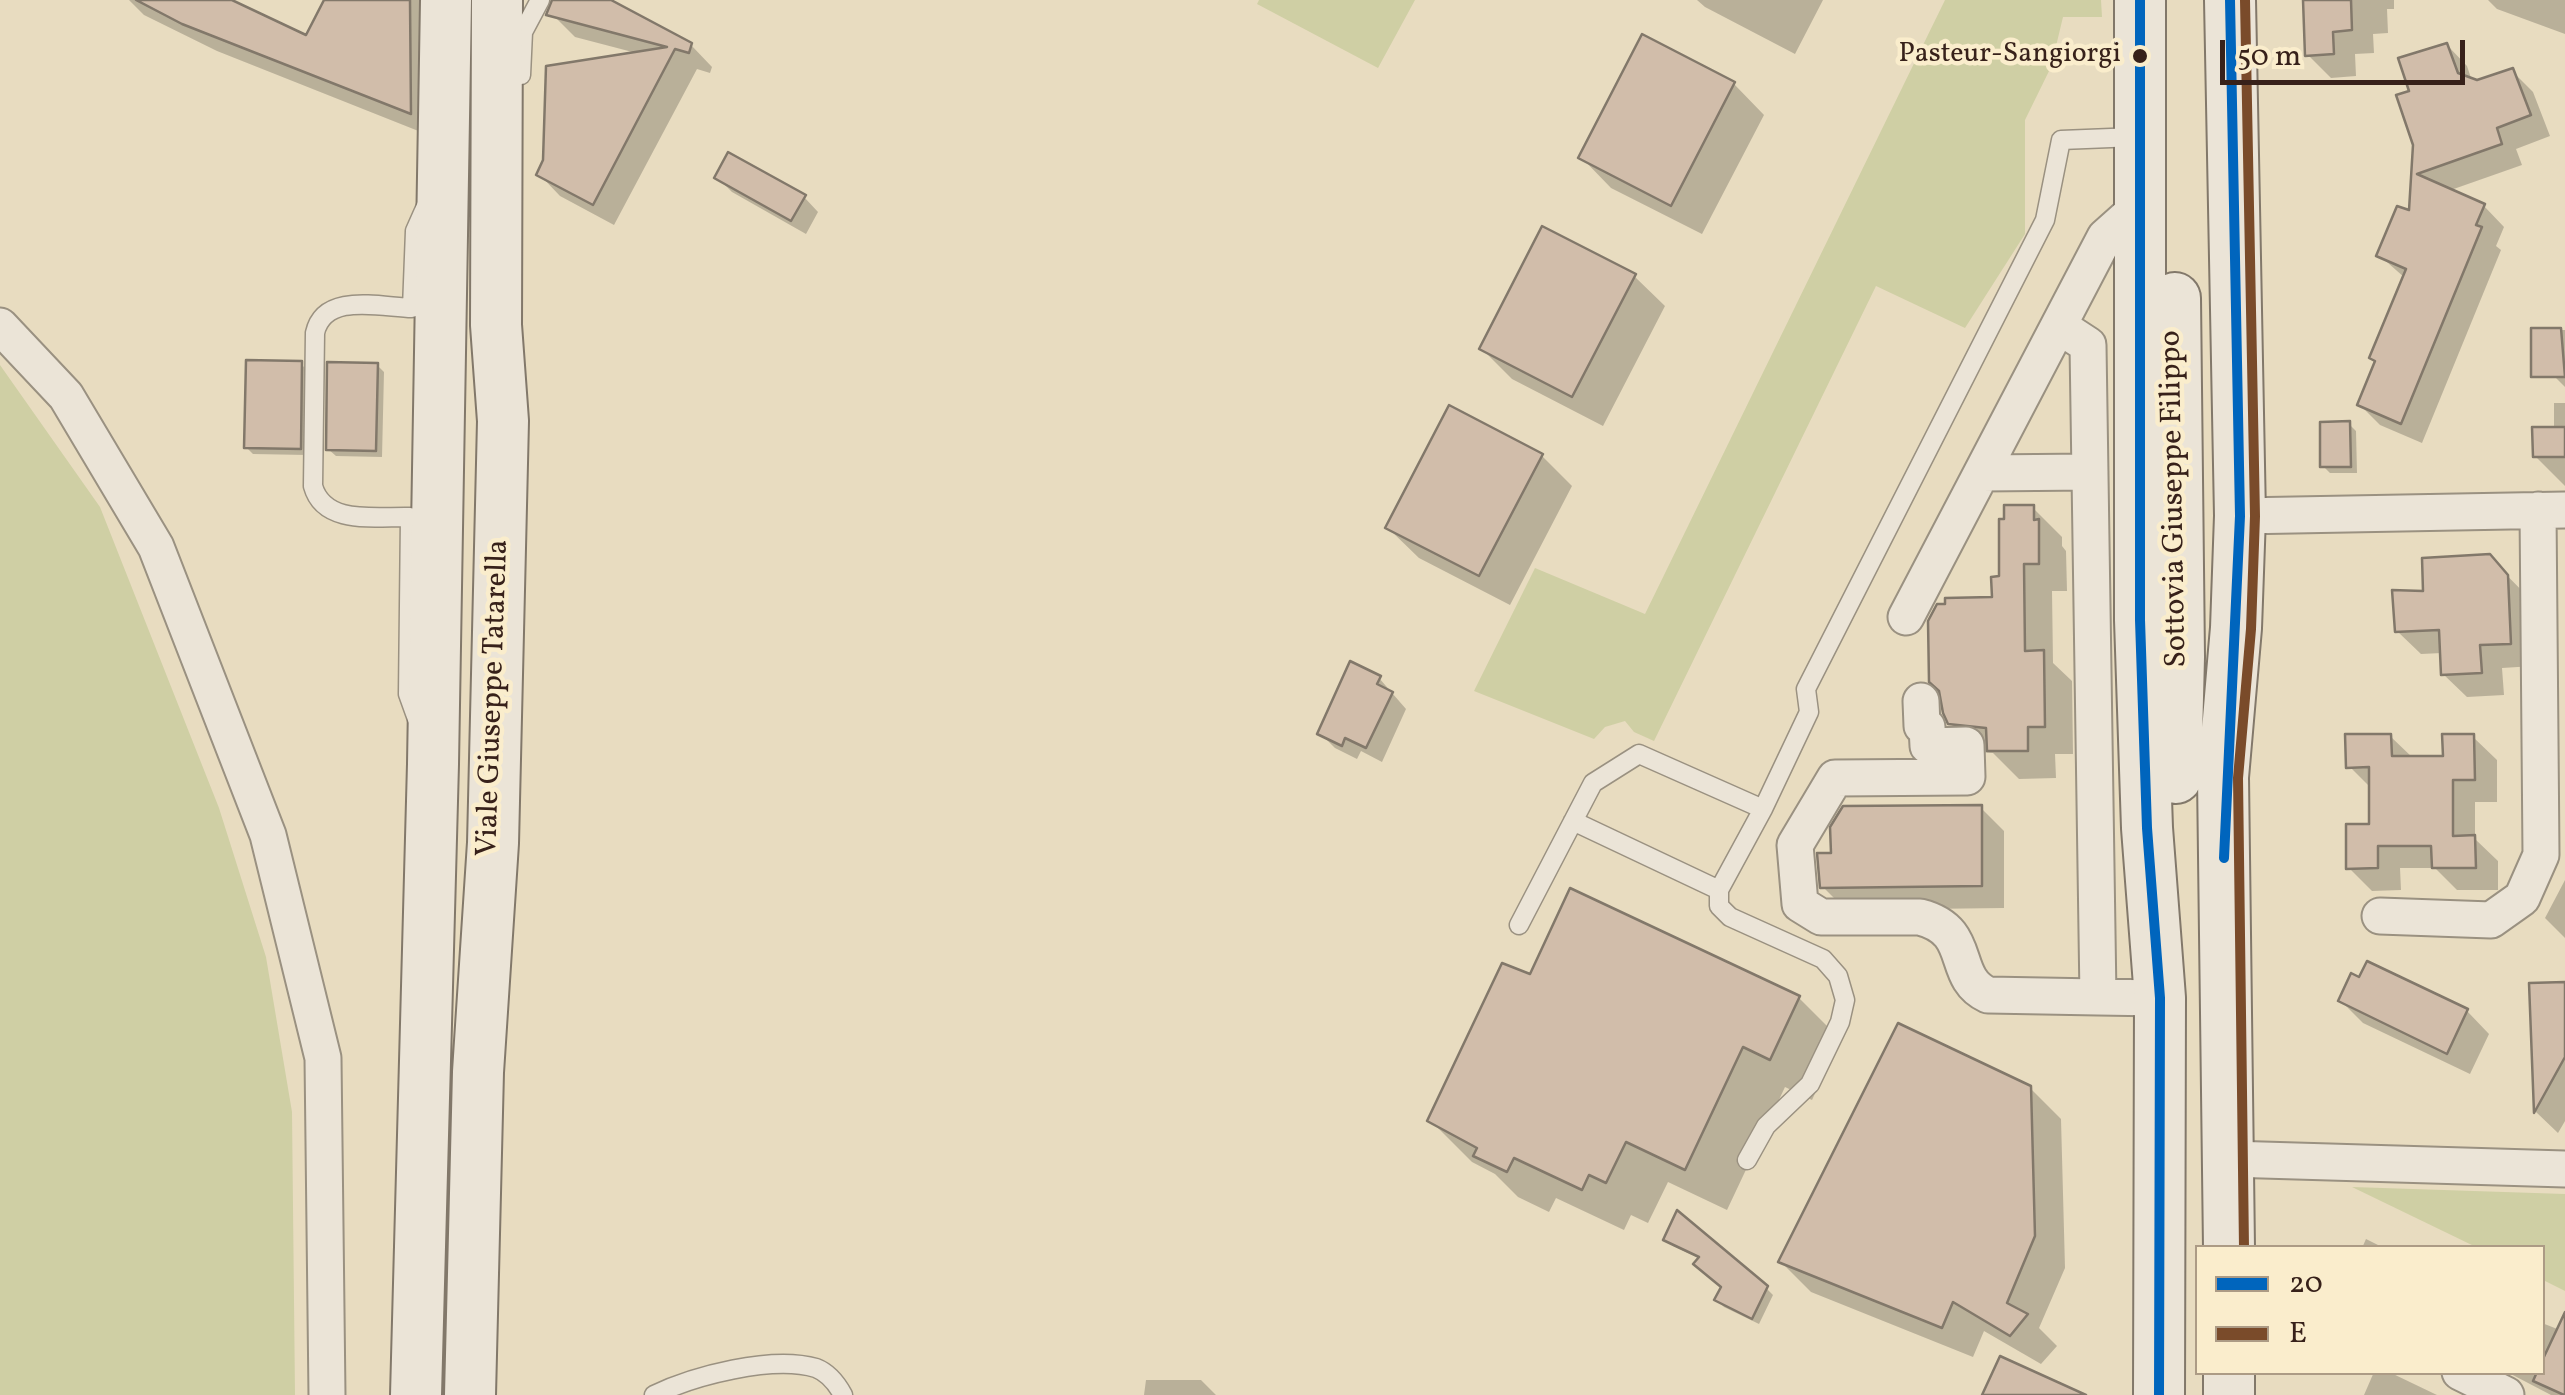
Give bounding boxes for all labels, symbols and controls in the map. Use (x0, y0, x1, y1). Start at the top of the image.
scale bar (2225, 20, 2470, 82)
text: 50 m (2237, 36, 2301, 78)
place label: Pasteur-Sangiorgi (1899, 39, 2121, 73)
marker: Pasteur-Sangiorgi (2130, 46, 2150, 66)
street label: Sottovia Giuseppe Filippo (2155, 330, 2197, 668)
street label: Viale Giuseppe Tatarella (471, 539, 519, 857)
legend (2195, 1245, 2545, 1375)
text: 20 (2289, 1263, 2323, 1305)
text: E (2289, 1313, 2307, 1355)

